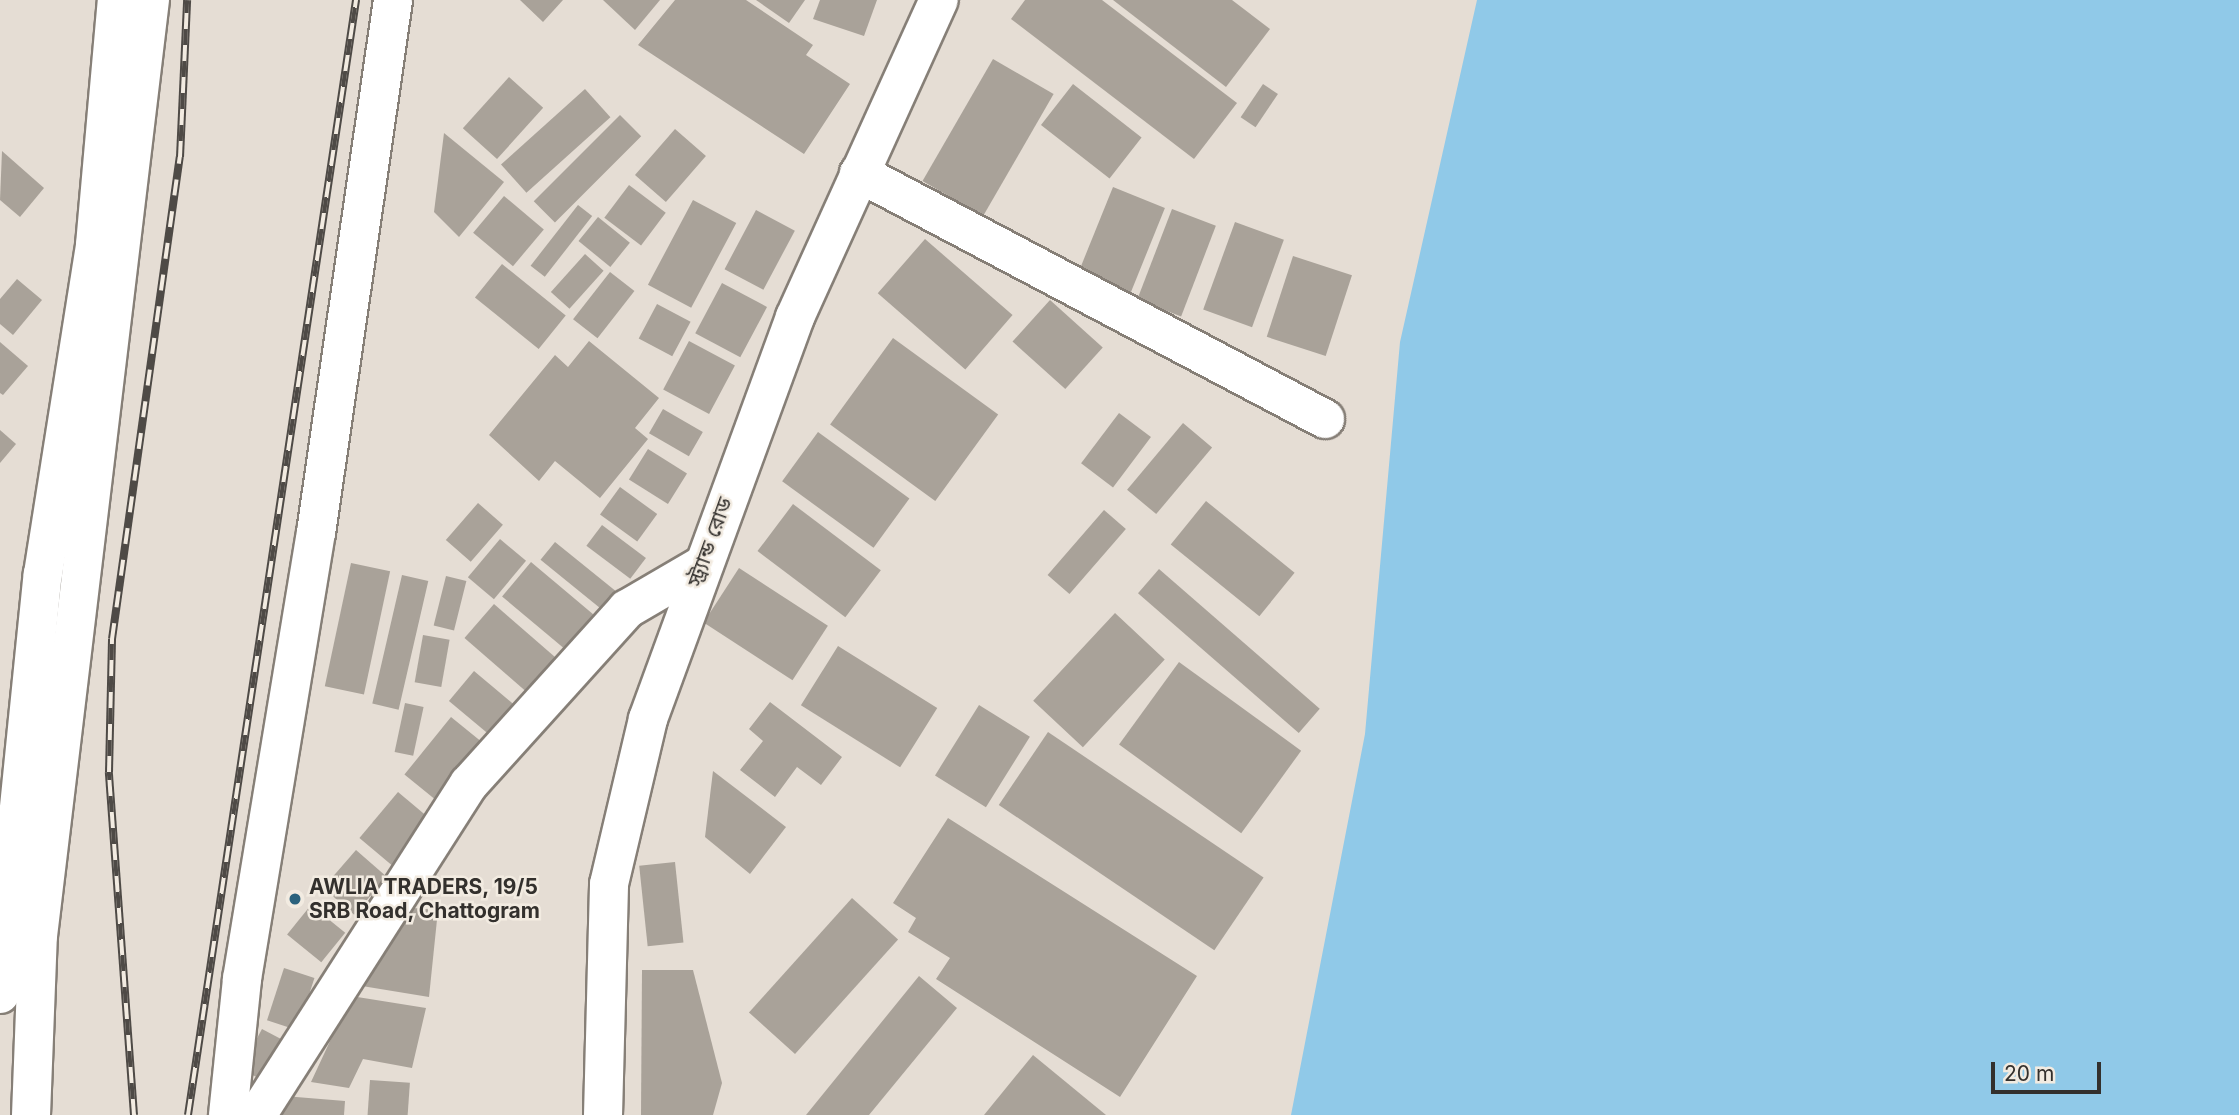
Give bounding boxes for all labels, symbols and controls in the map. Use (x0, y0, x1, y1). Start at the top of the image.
street label: স্ট্র্যান্ড রোড (682, 494, 738, 590)
place label: AWLIA TRADERS, 19/5 SRB Road, Chattogram (309, 874, 540, 924)
marker: AWLIA TRADERS, 19/5 SRB Road, Chattogram (287, 891, 303, 907)
scale bar (1994, 1048, 2104, 1092)
text: 20 m (2004, 1061, 2054, 1086)

